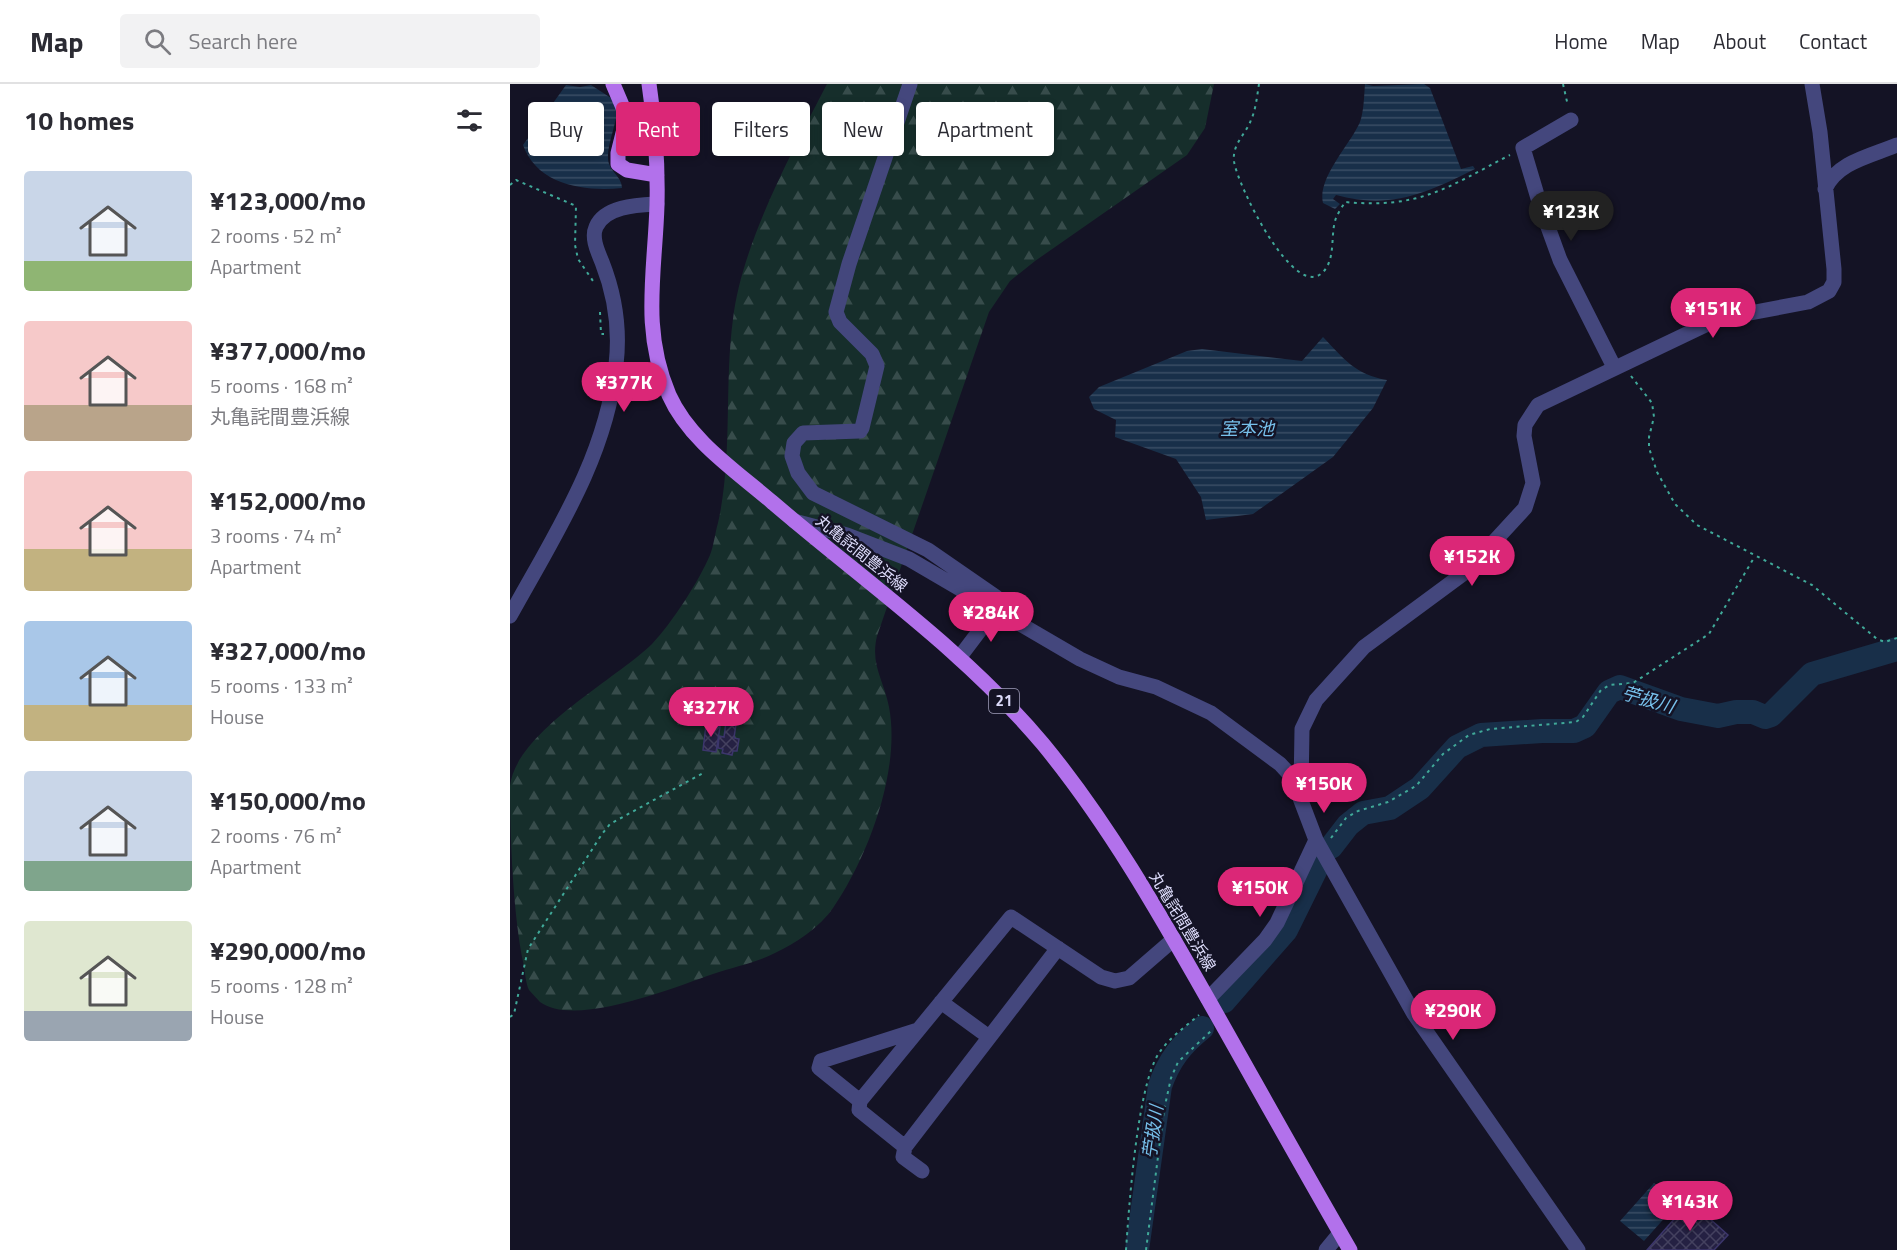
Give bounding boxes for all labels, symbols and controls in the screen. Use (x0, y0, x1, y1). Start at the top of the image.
search box (120, 14, 540, 68)
text: Map (30, 20, 84, 63)
text: Search here (189, 24, 298, 58)
icon: search (141, 25, 174, 58)
text: Home (1554, 25, 1608, 57)
text: Map (1641, 25, 1680, 57)
text: About (1713, 25, 1766, 57)
text: Contact (1799, 25, 1867, 57)
text: 10 homes (24, 101, 134, 140)
chip: Buy (528, 102, 604, 156)
chip: Rent (616, 102, 700, 156)
chip: Filters (712, 102, 810, 156)
chip: New (822, 102, 904, 156)
chip: Apartment (916, 102, 1054, 156)
icon: filters (453, 104, 486, 137)
text: ¥123,000/mo (210, 181, 366, 220)
pin: ¥123K (1529, 191, 1613, 242)
icon: home (72, 195, 144, 267)
text: ¥123K (1543, 195, 1599, 226)
text: 2 rooms · 52 m² (210, 220, 342, 251)
text: Apartment (210, 251, 301, 282)
pin: ¥151K (1671, 288, 1755, 339)
text: ¥151K (1685, 292, 1741, 323)
text: ¥377,000/mo (210, 331, 366, 370)
icon: home (72, 345, 144, 417)
pin: ¥377K (582, 362, 666, 413)
text: ¥377K (596, 366, 652, 397)
text: 5 rooms · 168 m² (210, 370, 353, 401)
text: 丸亀詫間豊浜線 (210, 401, 350, 432)
water label: 室本池 (1220, 415, 1276, 442)
text: ¥152,000/mo (210, 481, 366, 520)
icon: home (72, 495, 144, 567)
street label: 丸亀詫間豊浜線 (811, 508, 913, 598)
text: 3 rooms · 74 m² (210, 520, 342, 551)
pin: ¥152K (1430, 536, 1514, 587)
text: ¥152K (1444, 540, 1500, 571)
text: Apartment (210, 551, 301, 582)
pin: ¥284K (949, 592, 1033, 643)
text: ¥284K (963, 596, 1019, 627)
text: ¥327,000/mo (210, 631, 366, 670)
icon: home (72, 645, 144, 717)
text: 5 rooms · 133 m² (210, 670, 353, 701)
water label: 苧扱川 (1618, 679, 1680, 720)
pin: ¥327K (669, 687, 753, 738)
road number: 21 (989, 689, 1019, 713)
text: ¥327K (683, 691, 739, 722)
text: House (210, 701, 264, 732)
pin: ¥150K (1282, 763, 1366, 814)
text: ¥150K (1296, 767, 1352, 798)
text: ¥150,000/mo (210, 781, 366, 820)
icon: home (72, 795, 144, 867)
text: 2 rooms · 76 m² (210, 820, 342, 851)
text: Apartment (210, 851, 301, 882)
street label: 丸亀詫間豊浜線 (1144, 867, 1222, 975)
pin: ¥150K (1218, 867, 1302, 918)
text: ¥150K (1232, 871, 1288, 902)
text: ¥290,000/mo (210, 931, 366, 970)
icon: home (72, 945, 144, 1017)
text: 5 rooms · 128 m² (210, 970, 353, 1001)
pin: ¥290K (1411, 990, 1495, 1041)
text: ¥290K (1425, 994, 1481, 1025)
text: House (210, 1001, 264, 1032)
water label: 苧扱川 (1135, 1101, 1170, 1161)
pin: ¥143K (1648, 1181, 1732, 1232)
text: ¥143K (1662, 1185, 1718, 1216)

